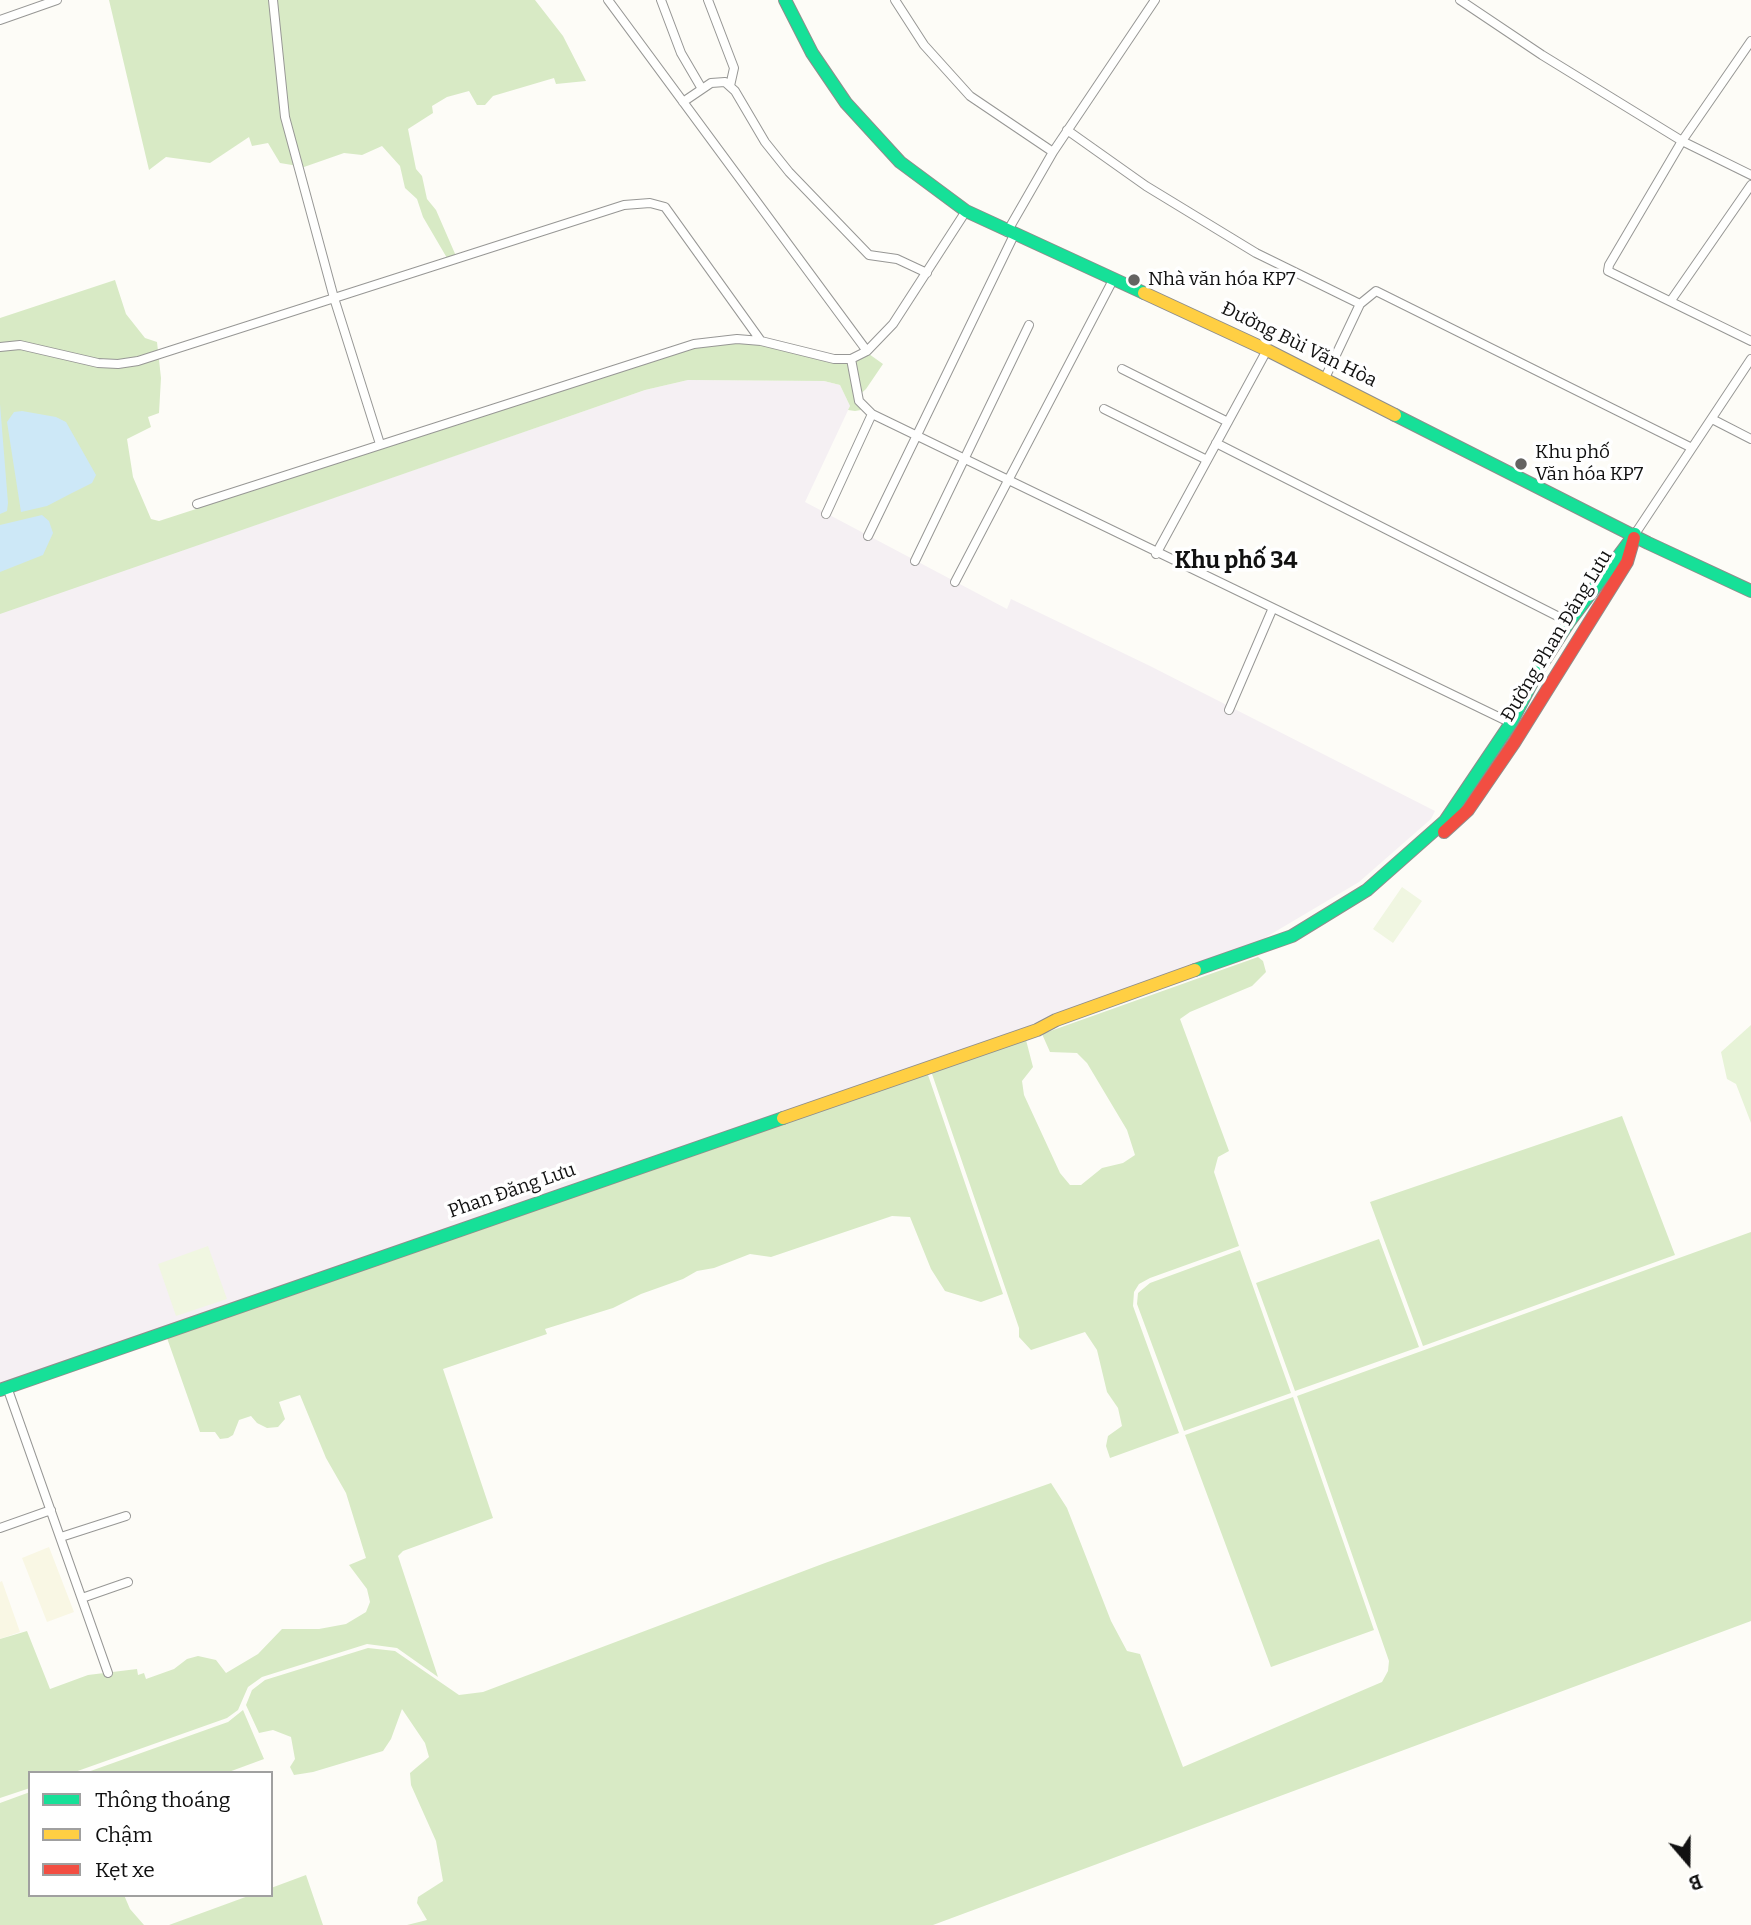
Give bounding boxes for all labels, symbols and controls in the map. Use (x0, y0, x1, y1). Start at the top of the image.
place label: Nhà văn hóa KP7 (1148, 269, 1296, 291)
marker: Nhà văn hóa KP7 (1126, 272, 1142, 288)
street label: Đường Bùi Văn Hòa (1218, 297, 1380, 393)
place label: Khu phố Văn hóa KP7 (1535, 442, 1643, 486)
marker: Khu phố Văn hóa KP7 (1513, 456, 1529, 472)
street label: Đường Phan Đăng Lưu (1497, 546, 1617, 726)
district label: Khu phố 34 (1175, 548, 1297, 576)
street label: Phan Đăng Lưu (445, 1159, 579, 1223)
legend (28, 1771, 273, 1897)
text: Thông thoáng (95, 1787, 230, 1813)
text: Chậm (95, 1822, 153, 1848)
north arrow (1653, 1827, 1723, 1897)
text: Kẹt xe (95, 1857, 155, 1883)
text: B (1686, 1869, 1705, 1895)

